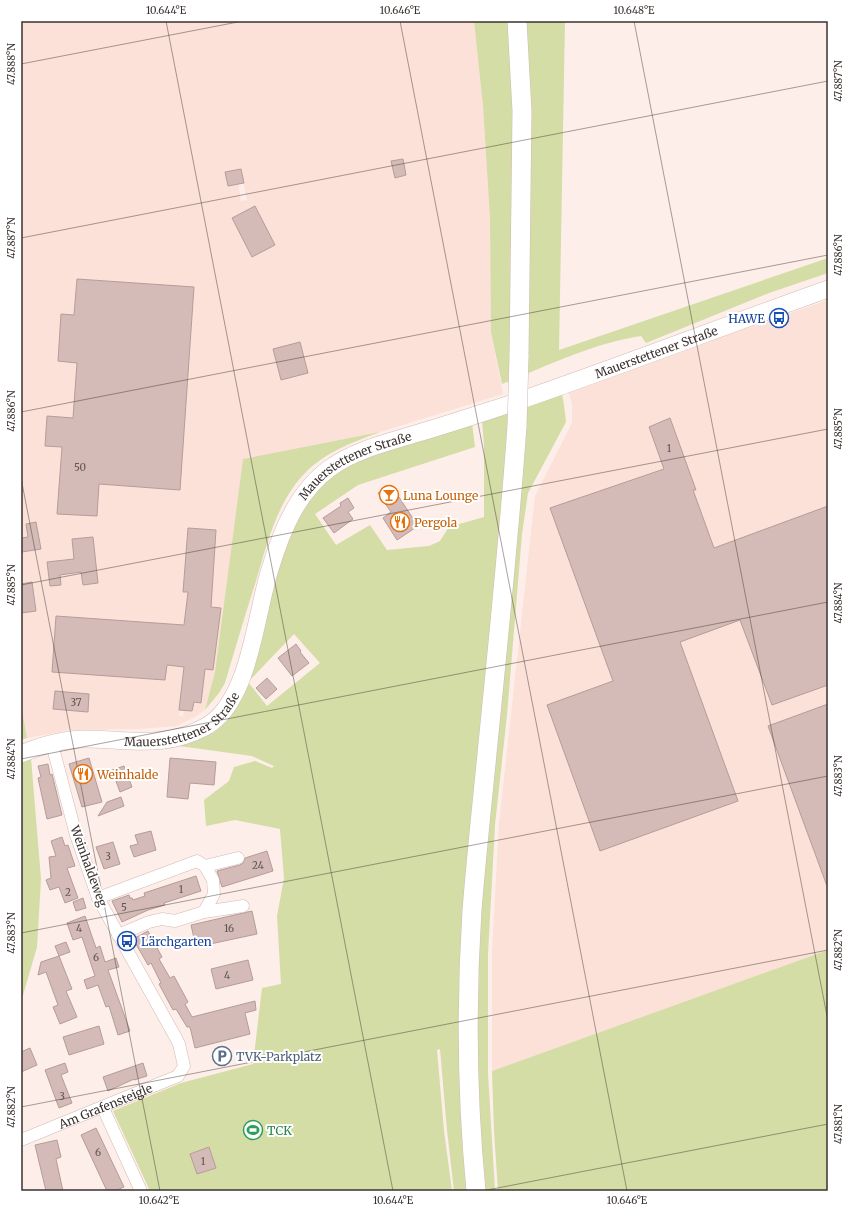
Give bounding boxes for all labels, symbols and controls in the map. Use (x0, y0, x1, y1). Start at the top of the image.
text: 10.644°E (146, 4, 187, 17)
text: 10.646°E (380, 4, 421, 17)
text: 10.648°E (614, 4, 655, 17)
text: 47.888°N (5, 43, 18, 85)
text: 47.887°N (832, 60, 845, 102)
text: 47.887°N (5, 217, 18, 259)
text: 47.886°N (832, 234, 845, 276)
bus stop icon: HAWE (768, 307, 790, 329)
place label: HAWE (728, 311, 765, 326)
street label: Mauerstettener Straße (593, 322, 720, 381)
text: 47.886°N (5, 390, 18, 432)
text: 47.885°N (832, 408, 845, 450)
street label: Mauerstettener Straße (295, 428, 413, 503)
house number: 1 (667, 442, 672, 455)
house number: 50 (74, 461, 86, 474)
bar icon: Luna Lounge (378, 484, 400, 506)
place label: Luna Lounge (403, 488, 478, 503)
restaurant icon: Pergola (389, 511, 411, 533)
place label: Pergola (414, 515, 458, 530)
text: 47.885°N (5, 564, 18, 606)
text: 47.884°N (832, 582, 845, 624)
street label: Mauerstettener Straße (124, 689, 242, 749)
house number: 37 (70, 696, 82, 709)
text: 47.884°N (5, 738, 18, 780)
text: 47.883°N (832, 755, 845, 797)
restaurant icon: Weinhalde (72, 763, 94, 785)
place label: Weinhalde (96, 767, 158, 782)
street label: Weinhaldeweg (67, 823, 111, 909)
house number: 3 (105, 850, 111, 863)
house number: 24 (252, 859, 264, 872)
house number: 1 (179, 883, 184, 896)
house number: 2 (65, 886, 71, 899)
house number: 5 (121, 901, 127, 914)
text: 47.883°N (5, 912, 18, 954)
house number: 4 (76, 922, 82, 935)
house number: 16 (224, 922, 234, 935)
text: 47.882°N (832, 929, 845, 971)
bus stop icon: Lärchgarten (116, 930, 138, 952)
place label: Lärchgarten (141, 934, 212, 949)
house number: 6 (93, 951, 99, 964)
house number: 4 (224, 969, 230, 982)
parking icon: TVK-Parkplatz (211, 1045, 233, 1067)
place label: TVK-Parkplatz (236, 1049, 322, 1064)
street label: Am Grafensteigle (55, 1080, 154, 1132)
text: 47.882°N (5, 1086, 18, 1128)
house number: 3 (59, 1090, 65, 1103)
text: 47.881°N (832, 1104, 845, 1144)
sports icon: TCK (242, 1119, 264, 1141)
place label: TCK (267, 1123, 292, 1138)
house number: 6 (95, 1146, 101, 1159)
house number: 1 (201, 1155, 206, 1168)
text: 10.642°E (139, 1194, 180, 1207)
text: 10.644°E (373, 1194, 414, 1207)
text: 10.646°E (607, 1194, 648, 1207)

